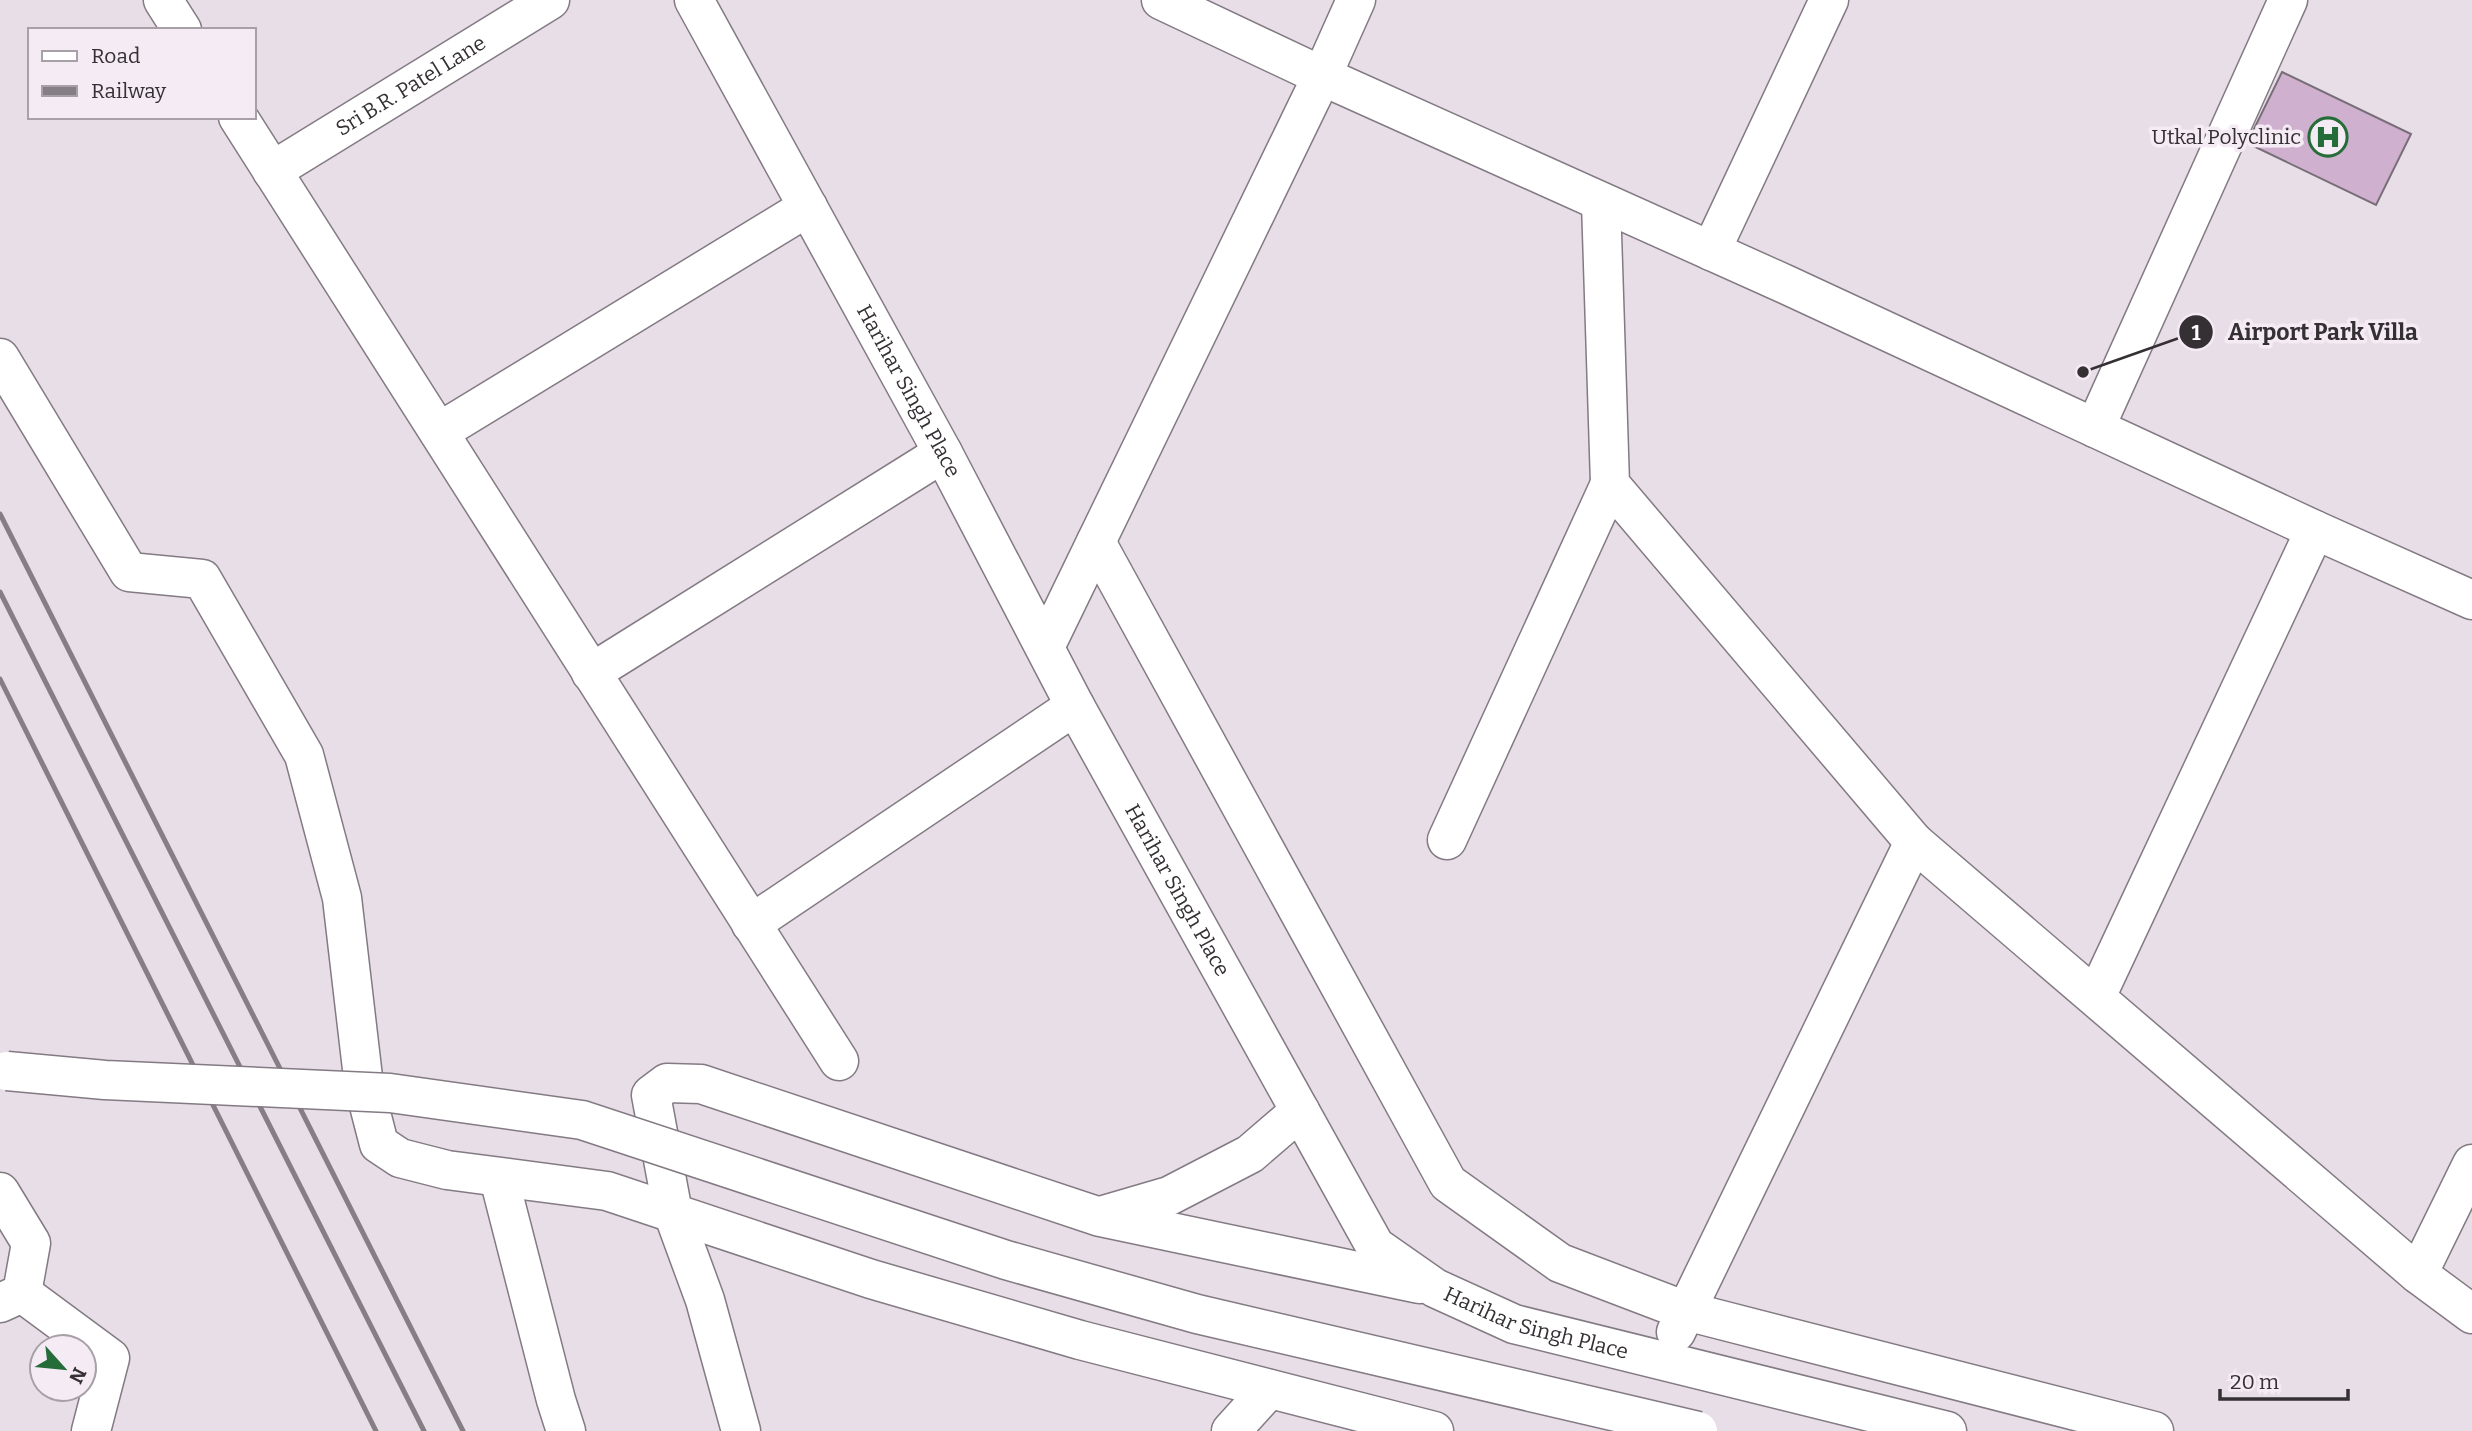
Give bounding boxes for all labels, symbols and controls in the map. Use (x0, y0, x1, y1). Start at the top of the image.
legend (28, 28, 256, 119)
street label: Sri B.R. Patel Lane (331, 30, 491, 142)
text: Road (91, 43, 140, 69)
text: Railway (91, 78, 167, 104)
hospital icon: Utkal Polyclinic (2307, 116, 2349, 158)
place label: Utkal Polyclinic (2151, 124, 2301, 150)
street label: Harihar Singh Place (851, 300, 966, 482)
callout: Airport Park Villa (2179, 310, 2432, 354)
text: Airport Park Villa (2228, 318, 2418, 346)
text: 1 (2191, 320, 2201, 346)
street label: Harihar Singh Place (1119, 800, 1236, 981)
street label: Harihar Singh Place (1440, 1281, 1631, 1365)
north arrow (28, 1333, 98, 1403)
scale bar (2220, 1358, 2348, 1402)
text: N (64, 1364, 91, 1388)
text: 20 m (2230, 1369, 2279, 1395)

